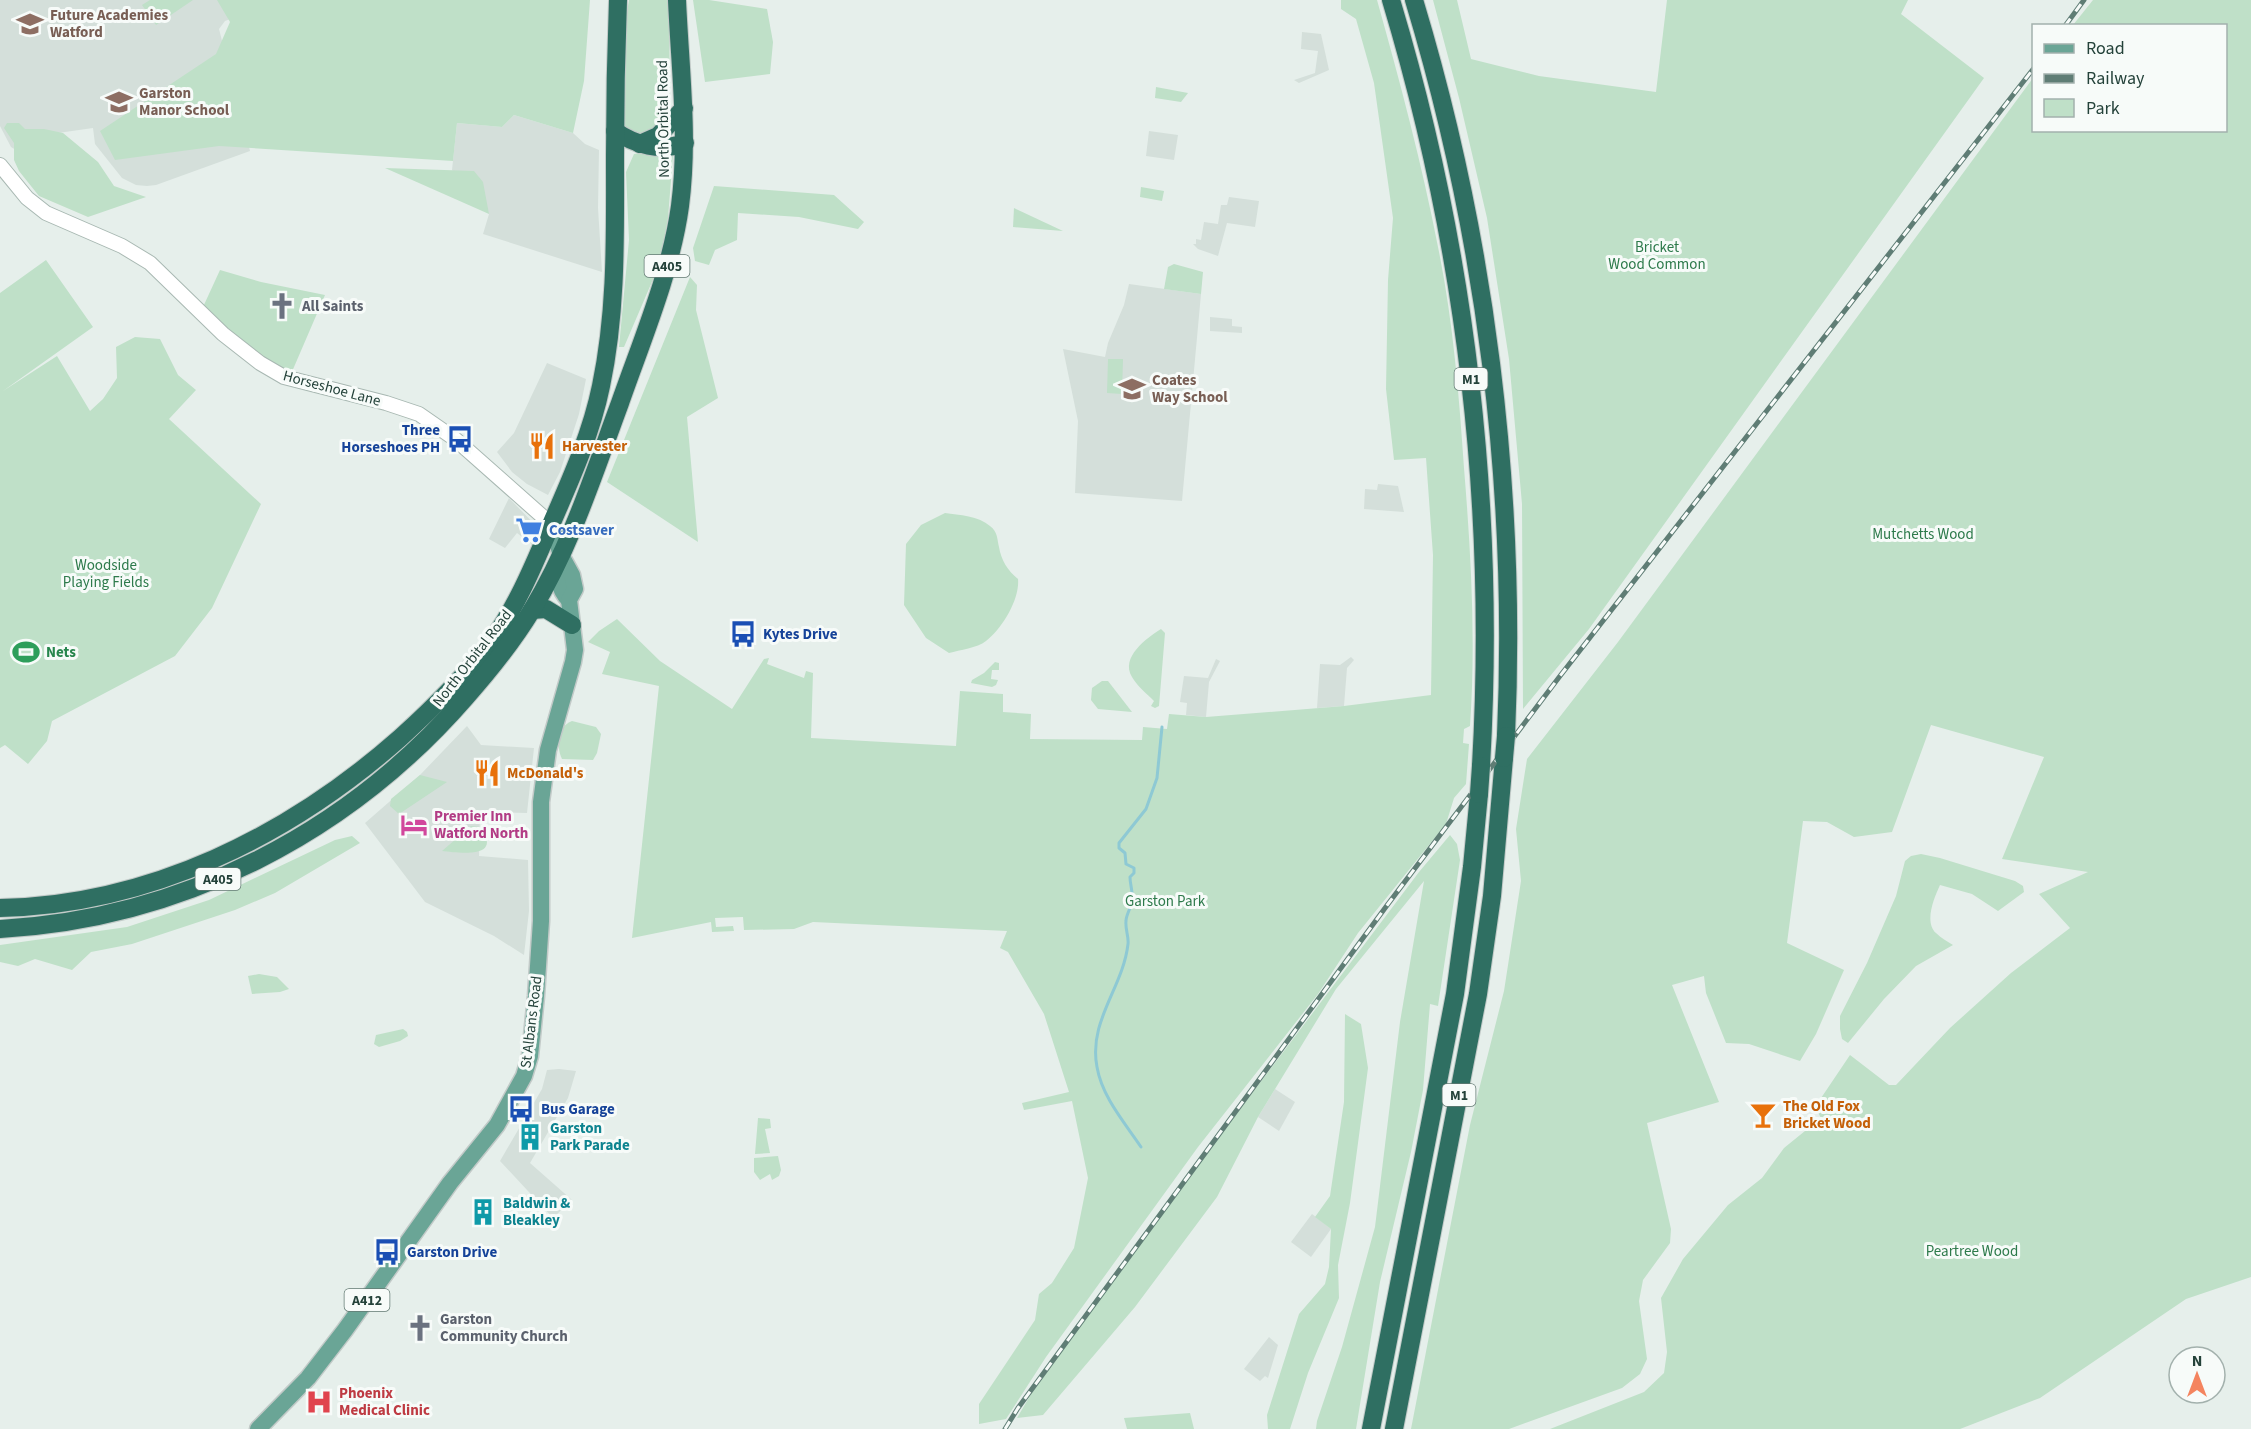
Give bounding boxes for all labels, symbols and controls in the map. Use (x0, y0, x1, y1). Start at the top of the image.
place label: Future Academies Watford (50, 5, 168, 43)
school or university icon: Future Academies Watford (15, 9, 45, 39)
legend (2032, 24, 2227, 132)
text: Road (2086, 36, 2125, 61)
street label: North Orbital Road (652, 60, 675, 178)
text: Railway (2086, 66, 2145, 91)
place label: Garston Manor School (139, 83, 230, 121)
school or university icon: Garston Manor School (104, 87, 134, 117)
text: Park (2086, 96, 2120, 121)
park label: Bricket Wood Common (1608, 237, 1706, 275)
road number: A405 (644, 255, 690, 277)
church icon: All Saints (267, 291, 297, 321)
place label: All Saints (301, 296, 364, 317)
street label: Horseshoe Lane (281, 365, 383, 412)
road number: M1 (1454, 368, 1488, 390)
place label: Coates Way School (1152, 370, 1228, 408)
school or university icon: Coates Way School (1117, 374, 1147, 404)
place label: Three Horseshoes PH (341, 420, 440, 458)
bus stop icon: Three Horseshoes PH (445, 424, 475, 454)
restaurant icon: Harvester (527, 431, 557, 461)
place label: Harvester (562, 436, 627, 457)
supermarket icon: Costsaver (514, 515, 544, 545)
place label: Costsaver (549, 520, 614, 541)
park label: Mutchetts Wood (1872, 524, 1974, 545)
park label: Woodside Playing Fields (63, 555, 149, 593)
street label: North Orbital Road (428, 605, 517, 711)
bus stop icon: Kytes Drive (728, 619, 758, 649)
place label: Kytes Drive (763, 624, 838, 645)
sports icon: Nets (11, 637, 41, 667)
place label: Nets (46, 642, 76, 663)
restaurant icon: McDonald's (472, 758, 502, 788)
place label: McDonald's (507, 763, 584, 784)
place label: Premier Inn Watford North (434, 806, 528, 844)
hotel icon: Premier Inn Watford North (399, 810, 429, 840)
road number: A405 (196, 868, 240, 890)
park label: Garston Park (1125, 891, 1206, 912)
street label: St Albans Road (515, 975, 548, 1070)
road number: M1 (1442, 1084, 1476, 1106)
bus stop icon: Bus Garage (506, 1094, 536, 1124)
place label: The Old Fox Bricket Wood (1783, 1096, 1871, 1134)
place label: Bus Garage (541, 1099, 615, 1120)
bar icon: The Old Fox Bricket Wood (1748, 1100, 1778, 1130)
place label: Garston Park Parade (550, 1118, 630, 1156)
building icon: Garston Park Parade (515, 1122, 545, 1152)
place label: Baldwin & Bleakley (503, 1193, 570, 1231)
building icon: Baldwin & Bleakley (468, 1197, 498, 1227)
bus stop icon: Garston Drive (372, 1237, 402, 1267)
park label: Peartree Wood (1926, 1241, 2018, 1262)
place label: Garston Drive (407, 1242, 497, 1263)
road number: A412 (344, 1289, 389, 1311)
place label: Garston Community Church (440, 1309, 568, 1347)
church icon: Garston Community Church (405, 1313, 435, 1343)
north arrow (2167, 1345, 2227, 1405)
text: N (2192, 1350, 2202, 1372)
place label: Phoenix Medical Clinic (339, 1383, 430, 1421)
hospital icon: Phoenix Medical Clinic (304, 1387, 334, 1417)

